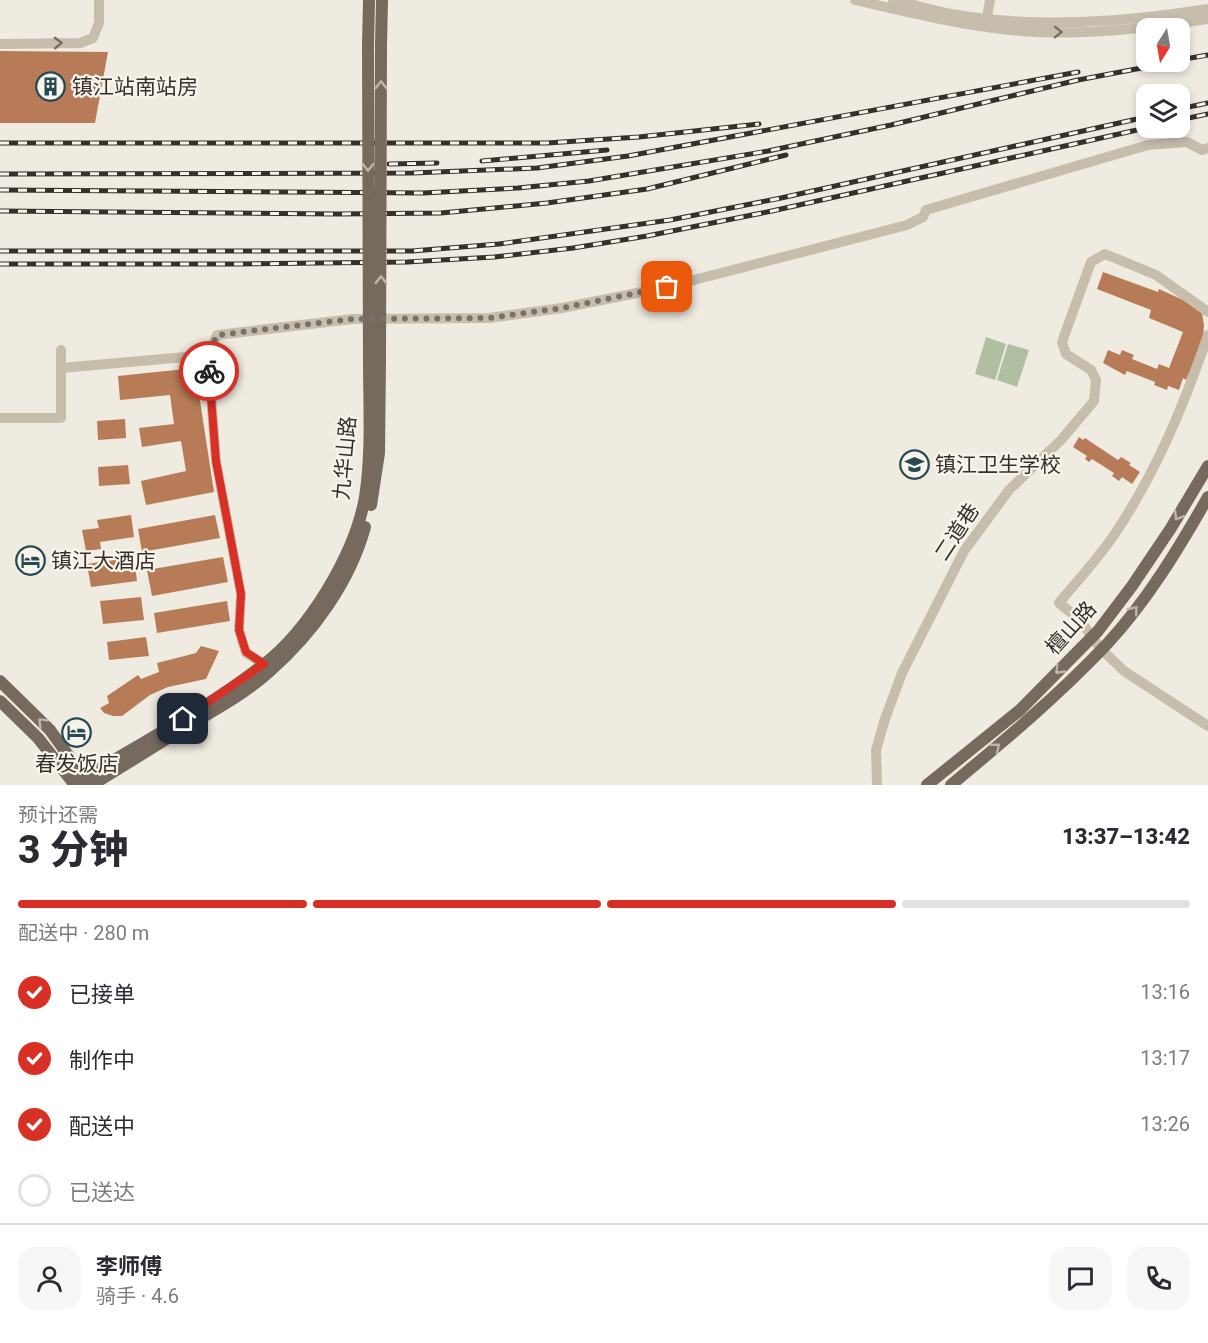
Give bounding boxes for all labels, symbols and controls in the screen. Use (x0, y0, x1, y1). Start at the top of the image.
north arrow (1136, 18, 1190, 72)
map controls (1136, 18, 1190, 138)
one-way arrow (1053, 25, 1062, 38)
one-way arrow (54, 37, 63, 49)
building icon: 镇江站南站房 (35, 71, 67, 103)
place label: 镇江站南站房 (72, 75, 198, 99)
one-way arrow (375, 81, 387, 90)
button: layers (1136, 84, 1190, 138)
one-way arrow (362, 162, 374, 171)
pin (641, 261, 692, 312)
icon: bag (650, 270, 683, 303)
one-way arrow (375, 276, 387, 285)
courier (179, 341, 239, 401)
icon: bike (193, 355, 226, 388)
street label: 九华山路 (329, 415, 361, 501)
school or university icon: 镇江卫生学校 (898, 449, 930, 481)
place label: 镇江卫生学校 (935, 453, 1061, 477)
street label: 二道巷 (930, 499, 984, 565)
one-way arrow (1174, 510, 1186, 520)
hotel icon: 镇江大酒店 (14, 545, 46, 577)
place label: 镇江大酒店 (51, 549, 156, 573)
street label: 檀山路 (1041, 597, 1101, 659)
one-way arrow (1127, 606, 1138, 617)
one-way arrow (1056, 662, 1067, 673)
pin (157, 693, 208, 744)
icon: home (166, 702, 199, 735)
hotel icon: 春发饭店 (61, 717, 93, 749)
one-way arrow (38, 719, 49, 730)
one-way arrow (989, 743, 1000, 754)
place label: 春发饭店 (35, 752, 119, 776)
text: 预计还需 (18, 803, 98, 827)
text: 13:37–13:42 (1062, 824, 1190, 849)
text: 3 分钟 (18, 827, 128, 873)
text: 配送中 · 280 m (18, 921, 149, 945)
icon: check (18, 976, 51, 1009)
text: 13:16 (1140, 980, 1190, 1004)
text: 已接单 (69, 982, 135, 1007)
icon: check (18, 1042, 51, 1075)
text: 13:17 (1140, 1046, 1190, 1070)
text: 制作中 (69, 1048, 135, 1073)
icon: check (18, 1108, 51, 1141)
text: 13:26 (1140, 1112, 1190, 1136)
text: 配送中 (69, 1114, 135, 1139)
text: 已送达 (69, 1180, 135, 1205)
button: person (18, 1247, 81, 1310)
button: chat (1049, 1247, 1112, 1310)
button: phone (1127, 1247, 1190, 1310)
text: 李师傅 (96, 1254, 162, 1279)
text: 骑手 · 4.6 (96, 1284, 179, 1308)

